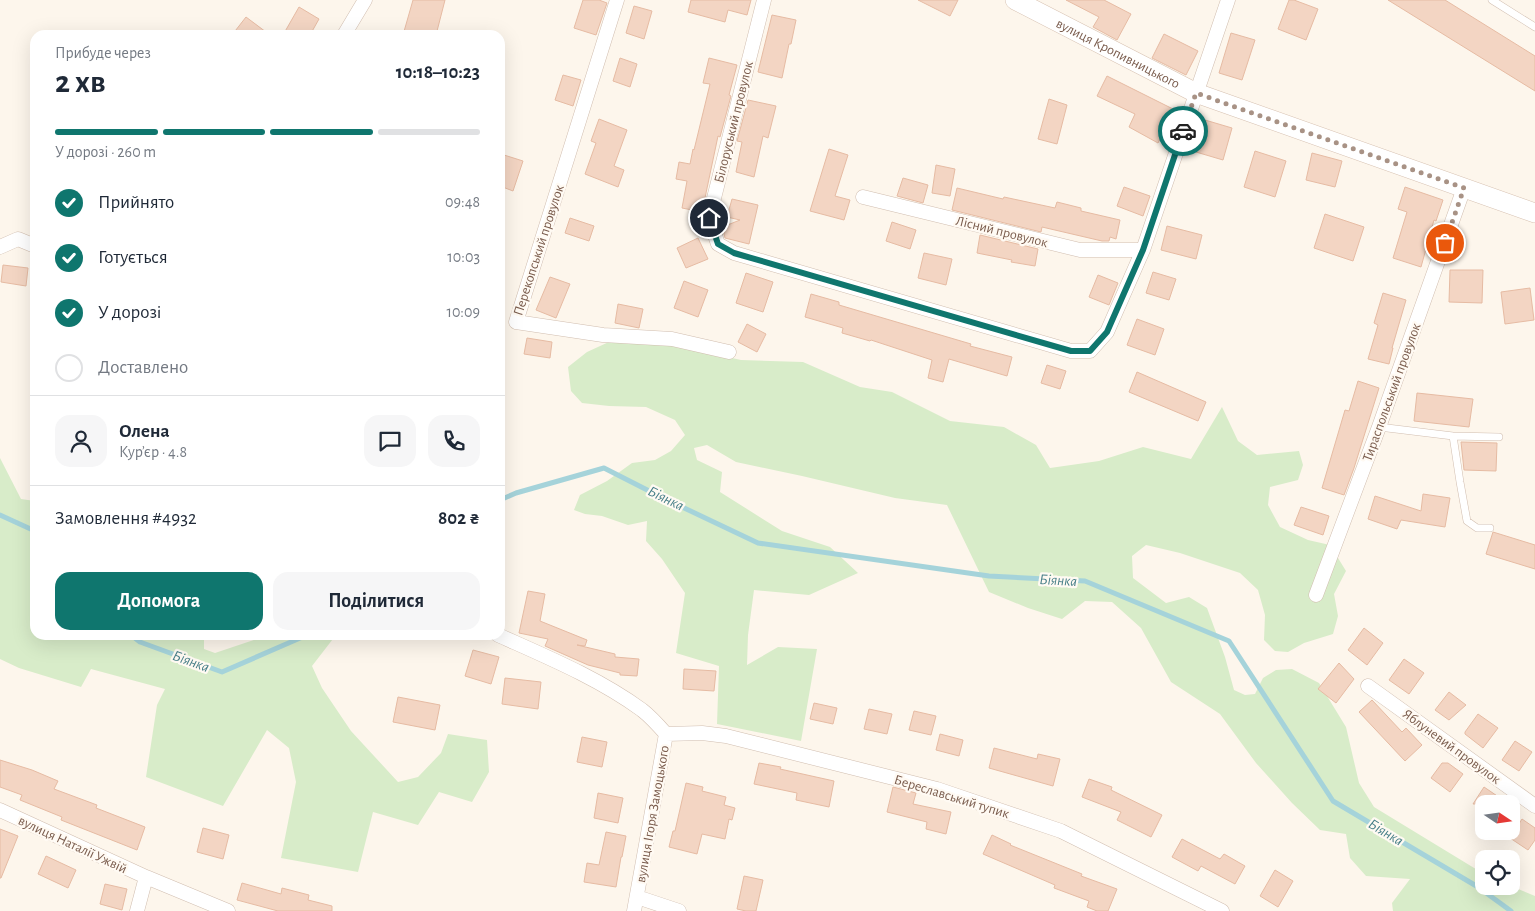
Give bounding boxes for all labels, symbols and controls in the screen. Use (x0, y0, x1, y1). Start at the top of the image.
street label: вулиця Кропивницького (1054, 16, 1182, 91)
text: Прибуде через (55, 45, 151, 61)
street label: Білоруський провулок (712, 59, 756, 185)
text: 10:18–10:23 (396, 63, 480, 82)
text: 2 хв (55, 66, 105, 98)
courier (1158, 106, 1208, 156)
icon: car (1169, 117, 1197, 145)
text: У дорозі · 260 m (55, 144, 156, 160)
street label: Перекопський провулок (511, 183, 567, 317)
icon: check (55, 189, 83, 217)
text: Прийнято (98, 193, 174, 212)
text: 09:48 (445, 194, 480, 210)
pin (688, 197, 730, 239)
icon: home (695, 204, 723, 232)
street label: Лісний провулок (954, 214, 1050, 250)
pin (1424, 222, 1466, 264)
icon: bag (1431, 229, 1459, 257)
icon: check (55, 244, 83, 272)
text: Готується (98, 248, 168, 267)
text: 10:03 (447, 249, 480, 265)
icon: check (55, 299, 83, 327)
text: У дорозі (98, 303, 161, 322)
text: 10:09 (446, 304, 480, 320)
street label: Тираспольський провулок (1360, 321, 1424, 463)
text: Доставлено (98, 358, 188, 377)
button: person (55, 415, 107, 467)
button: chat (364, 415, 416, 467)
button: phone (428, 415, 480, 467)
text: Олена (119, 422, 169, 441)
text: Кур’єр · 4.8 (119, 444, 187, 460)
water label: Біянка (646, 483, 686, 513)
text: Замовлення #4932 (55, 509, 197, 528)
text: 802 ₴ (438, 509, 480, 528)
button: Допомога (55, 572, 263, 630)
button: Поділитися (273, 572, 480, 630)
water label: Біянка (1039, 572, 1077, 589)
water label: Біянка (171, 648, 211, 675)
street label: Яблуневий провулок (1400, 707, 1503, 787)
street label: вулиця Ігоря Замоцького (634, 744, 672, 884)
street label: Береславський тупик (892, 773, 1011, 821)
north arrow (1475, 795, 1520, 840)
map controls (1475, 795, 1520, 895)
street label: вулиця Наталії Ужвій (16, 814, 129, 876)
water label: Біянка (1366, 816, 1406, 849)
button: locate (1475, 850, 1520, 895)

